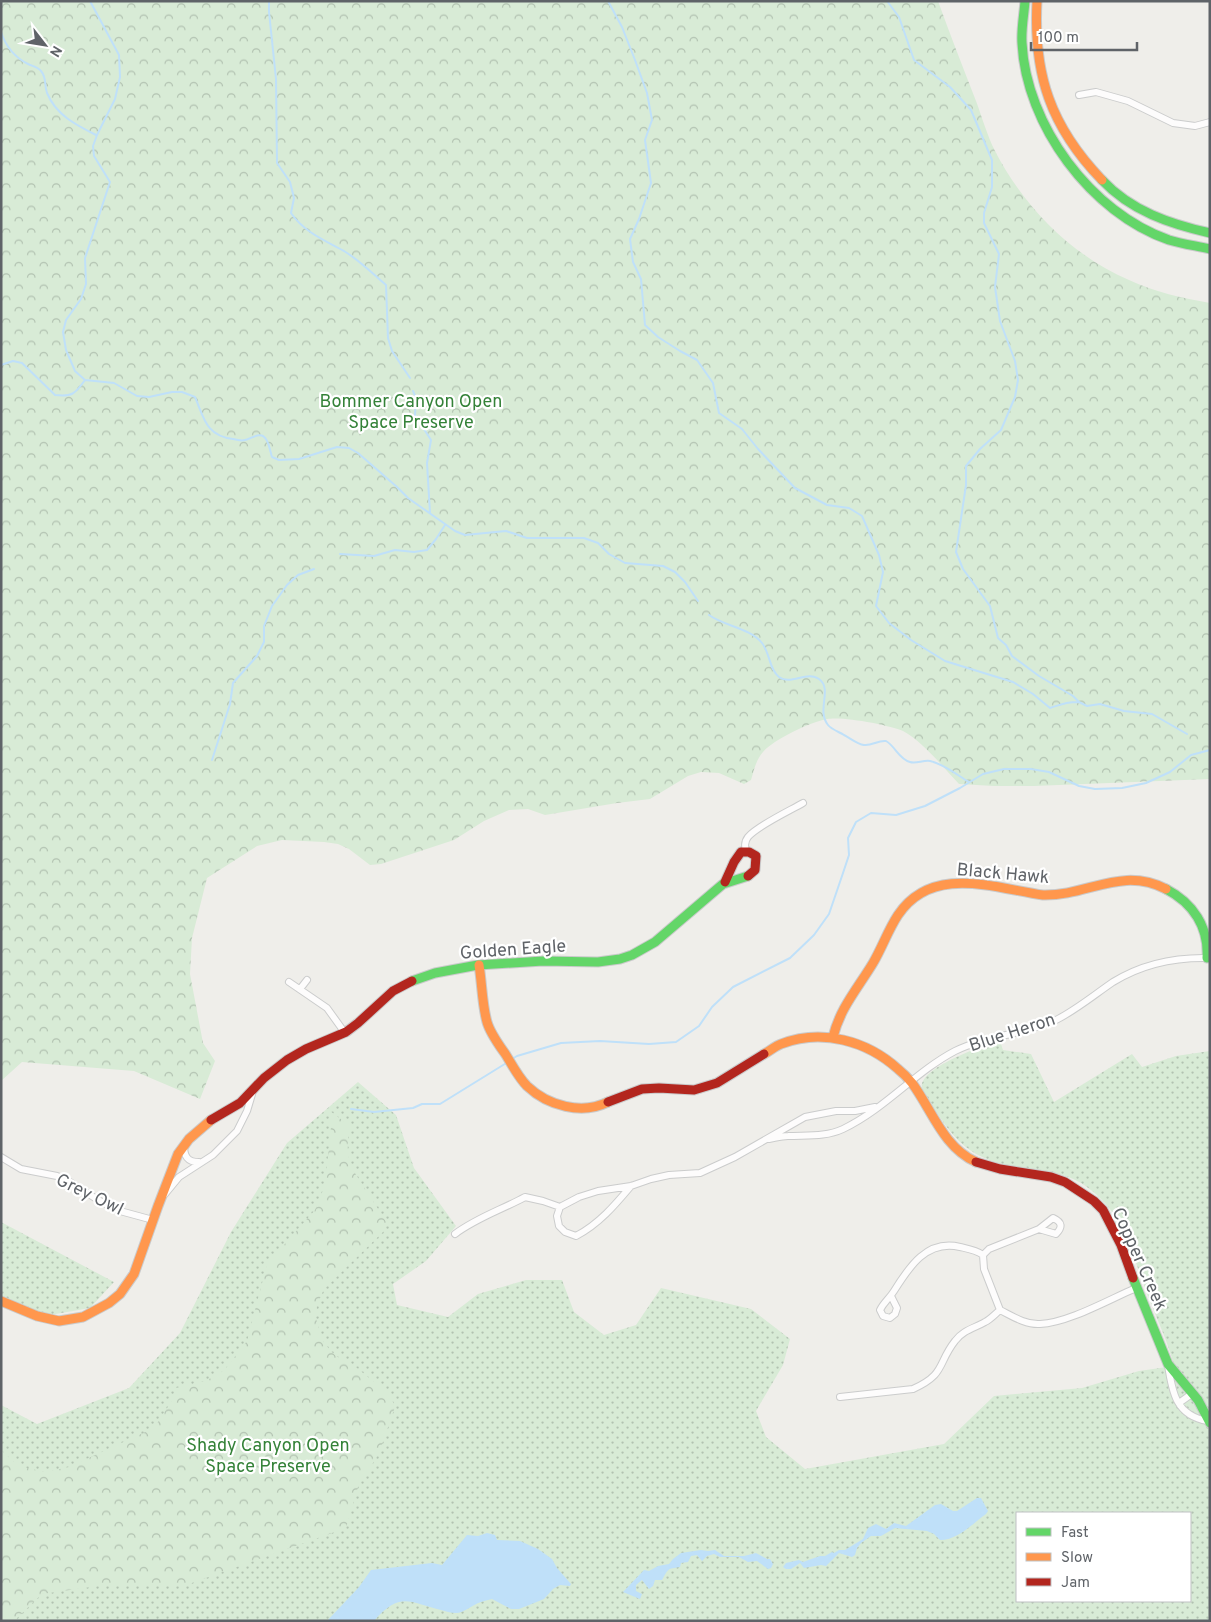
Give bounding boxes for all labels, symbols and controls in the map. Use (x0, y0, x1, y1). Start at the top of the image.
north arrow (20, 20, 70, 70)
scale bar (1031, 20, 1137, 52)
text: 100 m (1038, 29, 1079, 48)
text: N (45, 42, 65, 60)
park label: Bommer Canyon Open Space Preserve (320, 391, 502, 435)
street label: Black Hawk (956, 859, 1050, 890)
street label: Golden Eagle (459, 935, 567, 966)
street label: Blue Heron (966, 1009, 1059, 1058)
street label: Grey Owl (52, 1169, 127, 1222)
street label: Copper Creek (1106, 1204, 1172, 1315)
park label: Shady Canyon Open Space Preserve (186, 1435, 350, 1479)
legend (1016, 1512, 1191, 1602)
text: Fast (1061, 1524, 1089, 1543)
text: Slow (1061, 1549, 1093, 1568)
text: Jam (1061, 1574, 1090, 1593)

